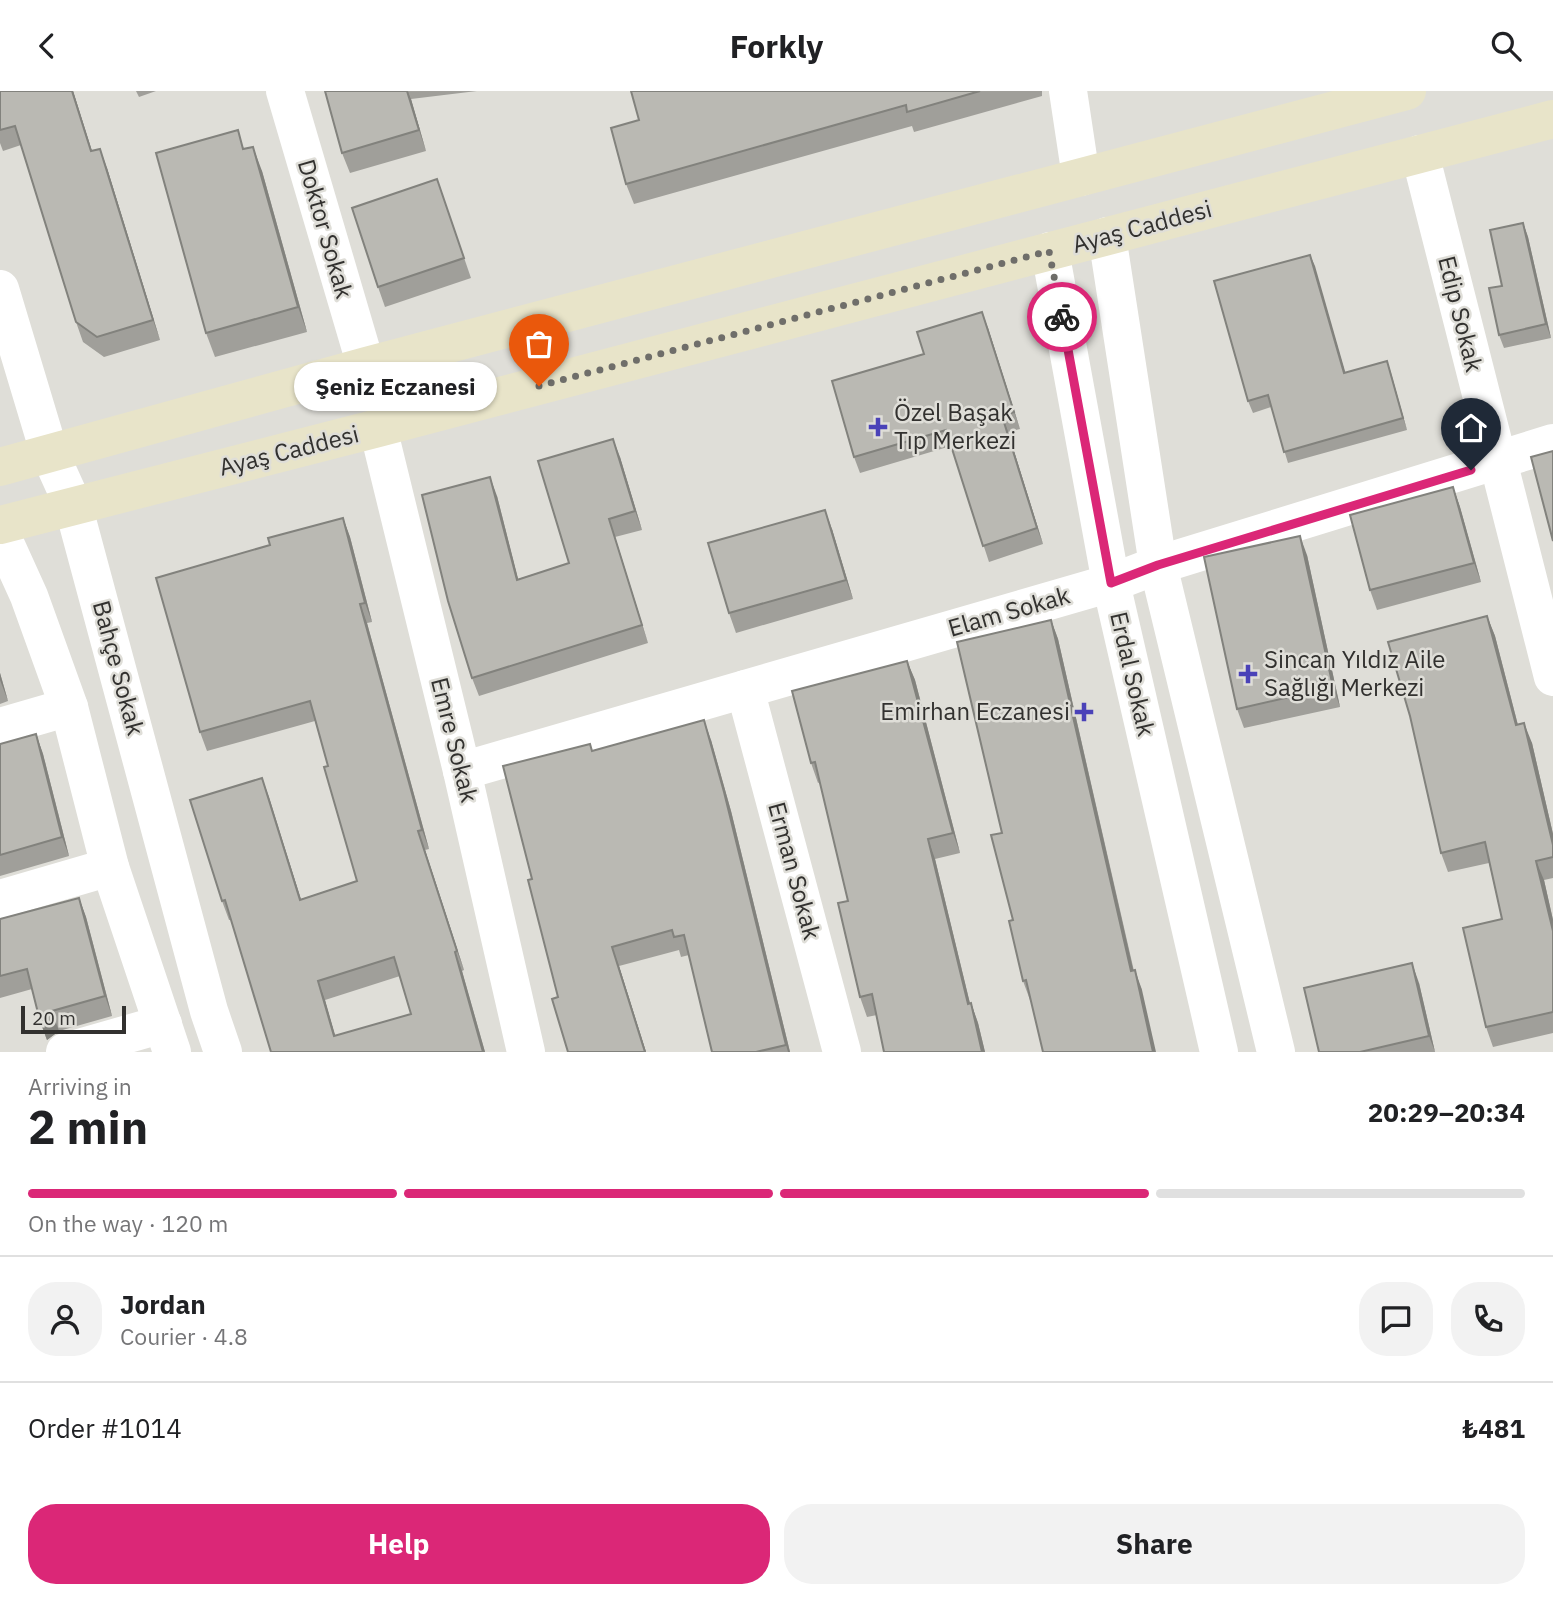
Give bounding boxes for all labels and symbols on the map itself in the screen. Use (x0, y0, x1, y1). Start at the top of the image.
street label: Doktor Sokak (291, 155, 361, 302)
street label: Ayaş Caddesi (1068, 192, 1215, 260)
street label: Edip Sokak (1431, 252, 1491, 376)
courier (1027, 282, 1097, 352)
pin (509, 314, 569, 386)
callout: Şeniz Eczanesi (294, 361, 497, 411)
place label: Özel Başak Tıp Merkezi (894, 396, 1016, 456)
pin (1441, 398, 1501, 470)
street label: Ayaş Caddesi (215, 417, 362, 483)
marker: Özel Başak Tıp Merkezi (868, 417, 888, 437)
street label: Elam Sokak (944, 578, 1074, 644)
street label: Bahçe Sokak (86, 597, 152, 739)
street label: Erdal Sokak (1103, 608, 1163, 740)
place label: Sincan Yıldız Aile Sağlığı Merkezi (1264, 643, 1445, 703)
marker: Sincan Yıldız Aile Sağlığı Merkezi (1238, 664, 1258, 684)
street label: Emre Sokak (424, 674, 486, 806)
place label: Emirhan Eczanesi (880, 695, 1070, 727)
marker: Emirhan Eczanesi (1076, 704, 1092, 720)
street label: Erman Sokak (761, 798, 829, 943)
scale bar (21, 1003, 126, 1035)

